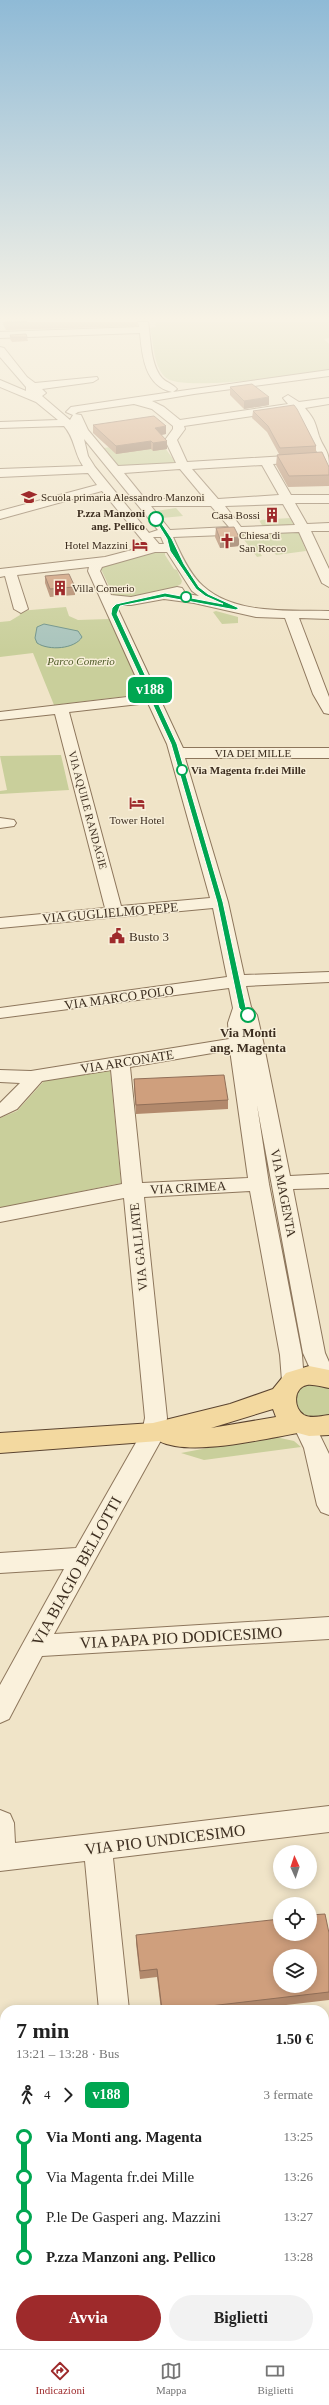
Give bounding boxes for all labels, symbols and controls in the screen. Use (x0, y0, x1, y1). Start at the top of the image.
school or university icon: Scuola primaria Alessandro Manzoni (20, 488, 38, 506)
place label: Scuola primaria Alessandro Manzoni (41, 491, 204, 503)
building icon: Casa Bossi (263, 506, 281, 524)
place label: P.zza Manzoni ang. Pellico (77, 507, 145, 532)
place label: Casa Bossi (211, 509, 260, 521)
marker: P.zza Manzoni ang. Pellico (148, 511, 164, 527)
place label: Chiesa di San Rocco (239, 529, 287, 554)
church icon: Chiesa di San Rocco (218, 532, 236, 550)
hotel icon: Hotel Mazzini (131, 536, 149, 554)
place label: Hotel Mazzini (65, 539, 128, 551)
building icon: Villa Comerio (51, 579, 69, 597)
place label: Villa Comerio (72, 582, 135, 594)
unlabelled marker (180, 591, 192, 603)
park label: Parco Comerio (46, 655, 115, 667)
line badge: v188 (122, 677, 178, 703)
text: v188 (136, 682, 164, 697)
street label: VIA DEI MILLE (215, 747, 291, 759)
street label: VIA AQUILE RANDAGIE (66, 749, 110, 871)
marker: Via Magenta fr.dei Mille (176, 764, 188, 776)
place label: Via Magenta fr.dei Mille (191, 764, 306, 776)
hotel icon: Tower Hotel (128, 794, 146, 812)
place label: Tower Hotel (109, 814, 165, 826)
street label: VIA GUGLIELMO PEPE (41, 899, 179, 926)
public building icon: Busto 3 (108, 927, 126, 945)
place label: Busto 3 (129, 929, 169, 944)
street label: VIA MARCO POLO (63, 982, 175, 1013)
marker: Via Monti ang. Magenta (240, 1007, 256, 1023)
place label: Via Monti ang. Magenta (210, 1025, 286, 1055)
street label: VIA ARCONATE (79, 1047, 175, 1076)
street label: VIA MAGENTA (268, 1148, 300, 1239)
street label: VIA CRIMEA (150, 1178, 227, 1197)
street label: VIA GALLIATE (126, 1202, 151, 1292)
street label: VIA BIAGIO BELLOTTI (28, 1494, 125, 1649)
street label: VIA PAPA PIO DODICESIMO (79, 1624, 283, 1651)
street label: VIA PIO UNDICESIMO (84, 1821, 246, 1858)
north arrow (273, 1845, 317, 1889)
map controls (273, 1845, 317, 1993)
button: locate (273, 1897, 317, 1941)
button: layers (273, 1949, 317, 1993)
text: 7 min (16, 2018, 69, 2043)
text: 1.50 € (276, 2031, 313, 2047)
text: 13:21 – 13:28 · Bus (16, 2046, 119, 2061)
icon: walk (16, 2084, 38, 2106)
icon: forward (57, 2084, 79, 2106)
text: 4 (44, 2087, 51, 2102)
text: v188 (93, 2087, 121, 2102)
text: 3 fermate (264, 2087, 313, 2102)
text: Via Monti ang. Magenta (46, 2129, 202, 2145)
text: 13:25 (283, 2129, 313, 2144)
text: Via Magenta fr.dei Mille (46, 2169, 194, 2185)
text: 13:26 (283, 2169, 313, 2184)
text: P.le De Gasperi ang. Mazzini (46, 2209, 221, 2225)
text: 13:27 (283, 2209, 313, 2224)
text: P.zza Manzoni ang. Pellico (46, 2249, 216, 2265)
text: 13:28 (283, 2249, 313, 2264)
button: Avvia (16, 2295, 161, 2341)
button: Biglietti (169, 2295, 313, 2341)
tab: Indicazioni (35, 2360, 85, 2396)
tab: Mappa (156, 2360, 186, 2396)
tab: Biglietti (257, 2360, 294, 2396)

